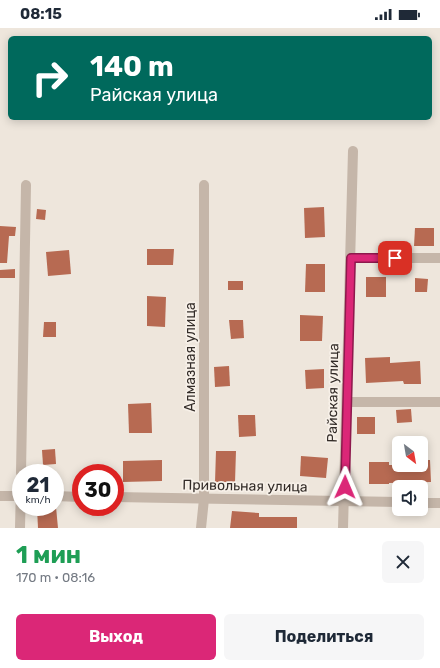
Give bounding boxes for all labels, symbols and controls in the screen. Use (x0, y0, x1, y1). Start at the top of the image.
text: 08:15 (20, 5, 62, 23)
text: 140 m (90, 50, 174, 83)
icon: right (24, 52, 76, 104)
text: Райская улица (90, 84, 218, 106)
pin (378, 241, 412, 275)
icon: arrive (384, 247, 406, 269)
street label: Алмазная улица (182, 302, 199, 412)
street label: Райская улица (324, 343, 342, 443)
north arrow (392, 436, 428, 472)
map controls (392, 436, 428, 516)
speed limit sign: 30 (72, 464, 124, 516)
position arrow (324, 466, 366, 508)
text: 21 (27, 473, 49, 497)
street label: Привольная улица (182, 476, 308, 496)
button: sound (392, 480, 428, 516)
text: km/h (26, 494, 50, 506)
text: 1 мин (16, 541, 81, 569)
button: close (382, 541, 424, 583)
text: 170 m · 08:16 (16, 570, 95, 585)
button: Выход (16, 614, 216, 660)
button: Поделиться (224, 614, 424, 660)

